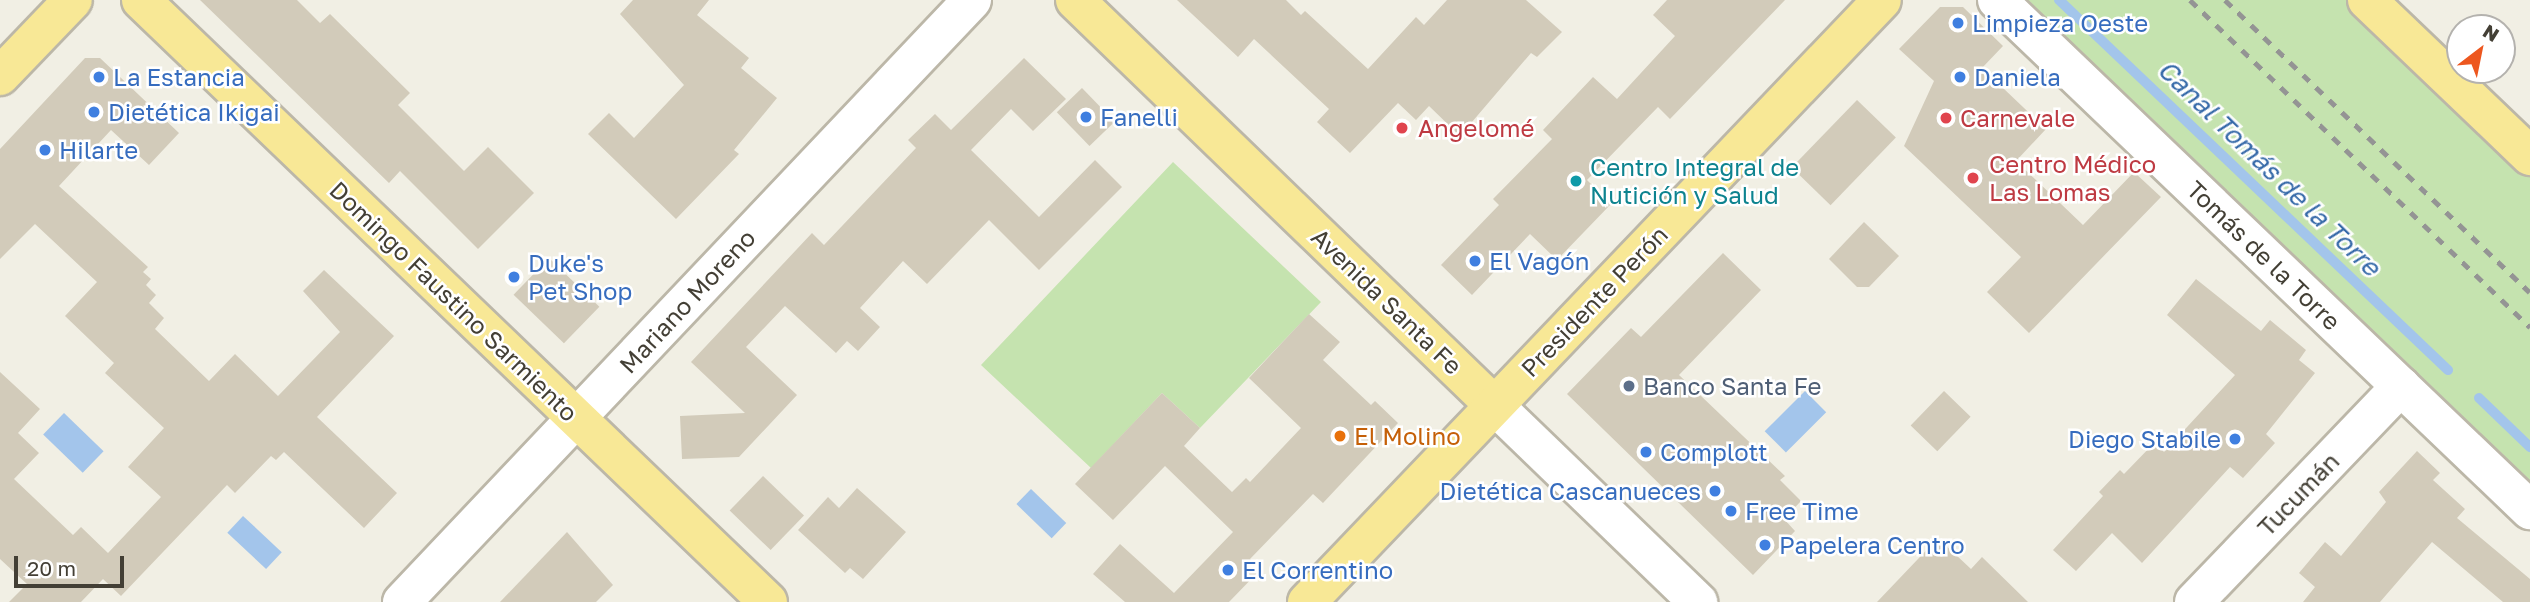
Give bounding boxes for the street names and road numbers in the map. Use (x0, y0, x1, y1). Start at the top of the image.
street label: Tomás de la Torre (2181, 174, 2347, 336)
street label: Domingo Faustino Sarmiento (324, 175, 584, 427)
street label: Presidente Perón (1515, 220, 1673, 382)
street label: Avenida Santa Fe (1306, 222, 1468, 380)
street label: Mariano Moreno (613, 223, 761, 379)
street label: Tucumán (2251, 446, 2345, 542)

